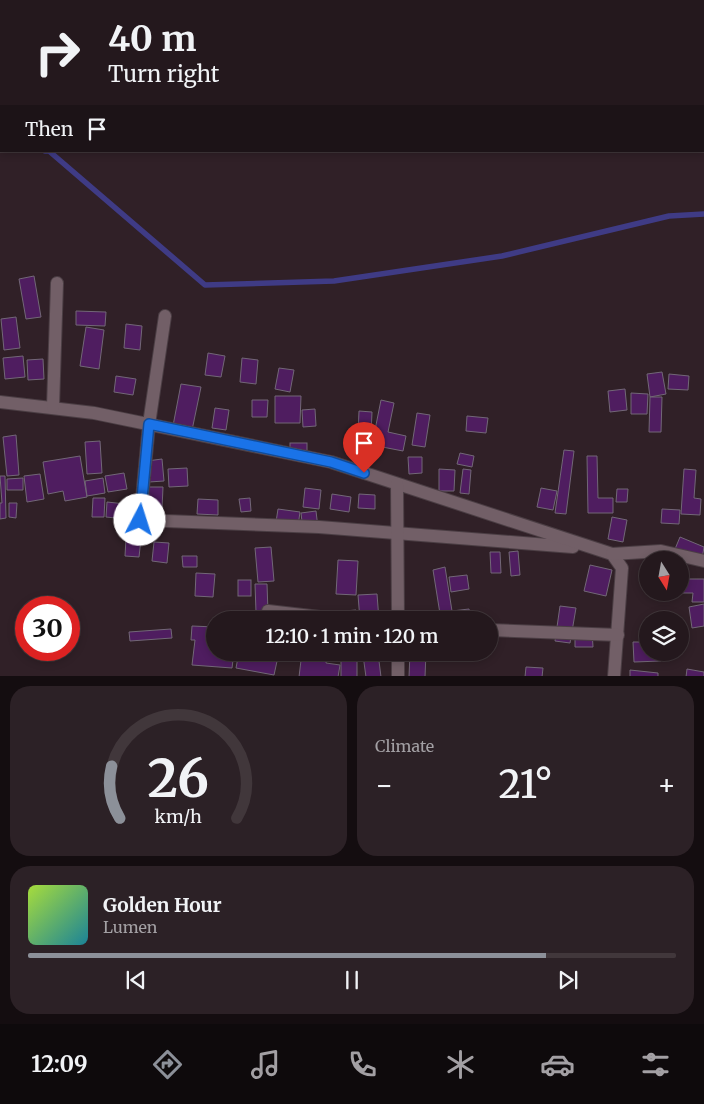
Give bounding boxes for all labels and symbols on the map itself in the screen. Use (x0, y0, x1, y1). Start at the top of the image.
pin (343, 422, 385, 473)
position arrow (113, 493, 165, 545)
north arrow (639, 551, 689, 601)
speed limit sign: 30 (15, 596, 80, 661)

